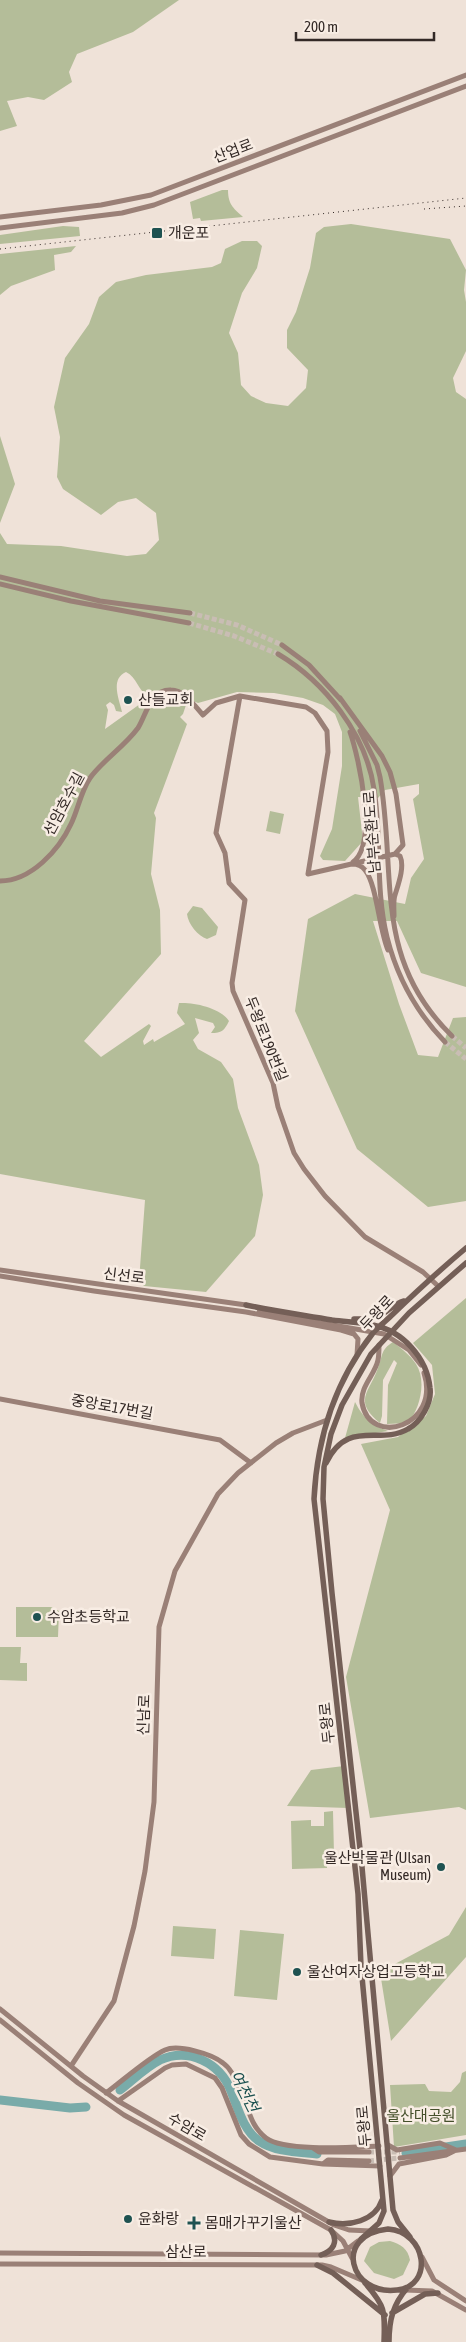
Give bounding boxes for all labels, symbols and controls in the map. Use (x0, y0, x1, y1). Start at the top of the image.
scale bar (296, 10, 434, 42)
text: 200 m (304, 18, 338, 35)
street label: 산업로 (210, 135, 255, 166)
place label: 개운포 (168, 224, 209, 241)
marker: 개운포 (150, 226, 164, 240)
place label: 산들교회 (138, 691, 193, 708)
marker: 산들교회 (122, 694, 134, 706)
street label: 선암호수길 (40, 769, 87, 838)
street label: 남부순환도로 (360, 790, 383, 874)
street label: 두왕로190번길 (242, 994, 291, 1084)
street label: 신선로 (102, 1265, 146, 1286)
street label: 두왕로 (356, 1292, 397, 1334)
street label: 중앙로17번길 (70, 1391, 154, 1422)
place label: 수암초등학교 (47, 1608, 130, 1625)
marker: 수암초등학교 (31, 1611, 43, 1623)
street label: 신남로 (134, 1694, 153, 1736)
street label: 두왕로 (316, 1702, 337, 1745)
place label: 울산박물관 (Ulsan Museum) (324, 1849, 431, 1883)
marker: 울산박물관 (Ulsan Museum) (435, 1861, 447, 1873)
place label: 울산여자상업고등학교 (307, 1963, 445, 1980)
marker: 울산여자상업고등학교 (291, 1966, 303, 1978)
water label: 여천천 (227, 2067, 264, 2117)
street label: 두왕로 (353, 2105, 374, 2147)
park label: 울산대공원 (386, 2107, 456, 2124)
street label: 수암로 (165, 2109, 209, 2144)
place label: 윤화랑 (138, 2210, 180, 2227)
marker: 윤화랑 (122, 2213, 134, 2225)
place label: 몸매가꾸기울산 (205, 2214, 302, 2231)
marker: 몸매가꾸기울산 (187, 2216, 201, 2230)
street label: 삼산로 (165, 2243, 207, 2260)

